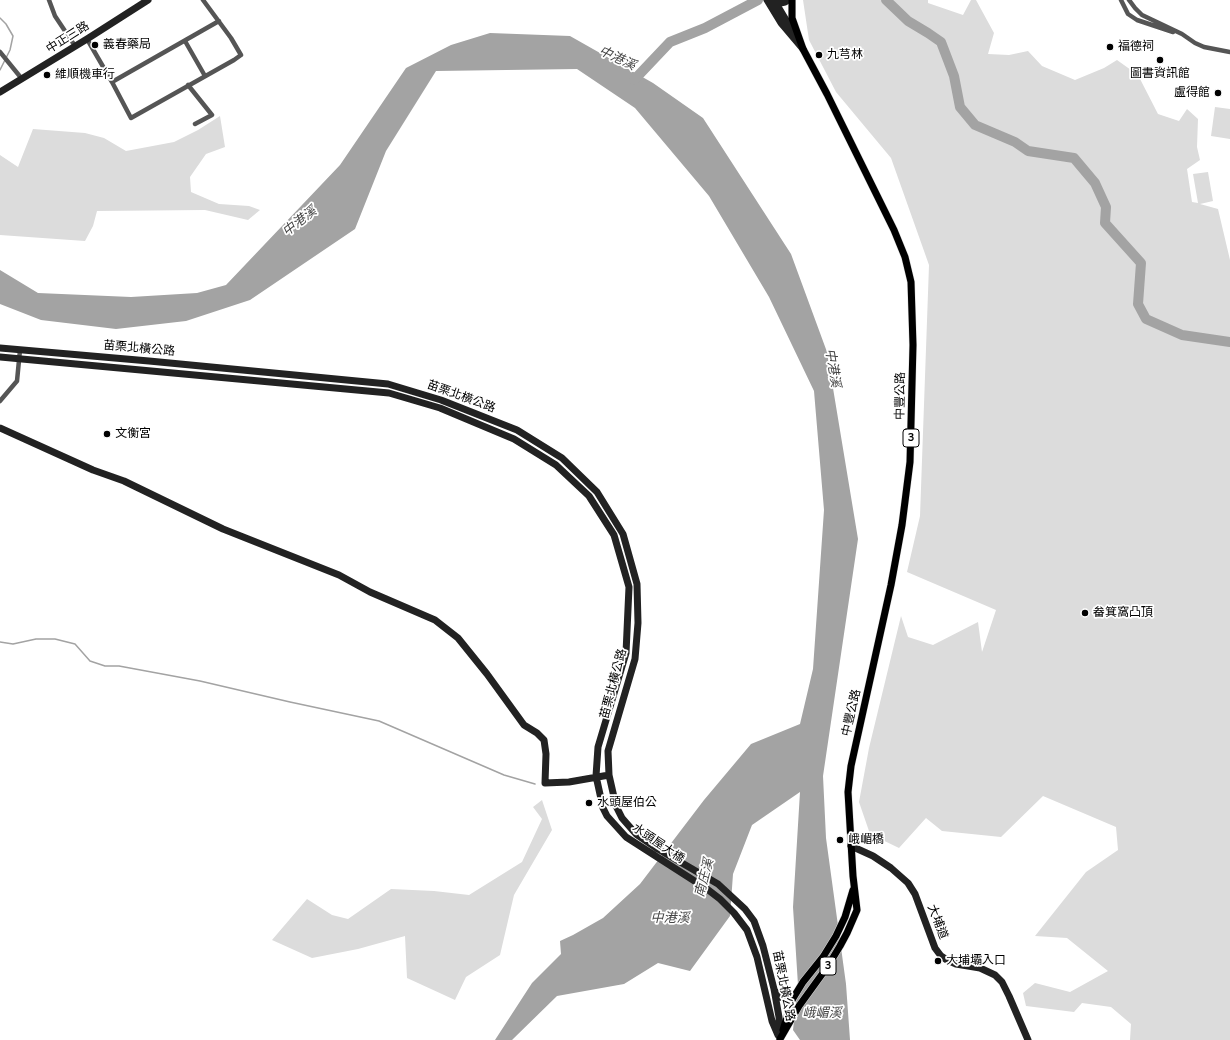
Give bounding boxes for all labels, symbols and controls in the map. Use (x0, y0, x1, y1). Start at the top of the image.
street label: 中正三路 (44, 19, 92, 57)
place label: 義春藥局 (103, 38, 151, 52)
marker: 義春藥局 (90, 40, 100, 50)
place label: 福德祠 (1118, 40, 1154, 54)
marker: 福德祠 (1105, 42, 1115, 52)
water label: 中港溪 (596, 44, 638, 74)
place label: 九芎林 (827, 48, 863, 62)
marker: 九芎林 (814, 50, 824, 60)
marker: 圖書資訊館 (1155, 55, 1165, 65)
place label: 圖書資訊館 (1130, 67, 1190, 81)
place label: 維順機車行 (55, 68, 115, 82)
marker: 維順機車行 (42, 70, 52, 80)
place label: 盧得館 (1174, 86, 1210, 100)
marker: 盧得館 (1213, 88, 1223, 98)
water label: 中港溪 (280, 204, 320, 240)
street label: 苗栗北橫公路 (103, 339, 175, 359)
water label: 中港溪 (821, 348, 843, 388)
street label: 中豐公路 (893, 372, 909, 420)
street label: 苗栗北橫公路 (425, 378, 497, 416)
place label: 文衡宮 (115, 427, 151, 441)
marker: 文衡宮 (102, 429, 112, 439)
road number: 3 (903, 429, 919, 447)
place label: 畚箕窩凸頂 (1093, 606, 1153, 620)
marker: 畚箕窩凸頂 (1080, 608, 1090, 618)
street label: 苗栗北橫公路 (598, 647, 630, 721)
street label: 中豐公路 (840, 688, 864, 738)
place label: 水頭屋伯公 (597, 796, 657, 810)
marker: 水頭屋伯公 (584, 798, 594, 808)
street label: 水頭屋大橋 (629, 821, 687, 867)
place label: 峨嵋橋 (848, 833, 884, 847)
marker: 峨嵋橋 (835, 835, 845, 845)
water label: 南庄溪 (692, 857, 718, 899)
street label: 大埔道 (924, 903, 950, 941)
water label: 中港溪 (651, 911, 689, 927)
street label: 苗栗北橫公路 (769, 949, 797, 1023)
place label: 大埔壩入口 (946, 954, 1006, 968)
marker: 大埔壩入口 (933, 956, 943, 966)
road number: 3 (820, 957, 836, 975)
water label: 峨嵋溪 (803, 1006, 841, 1022)

